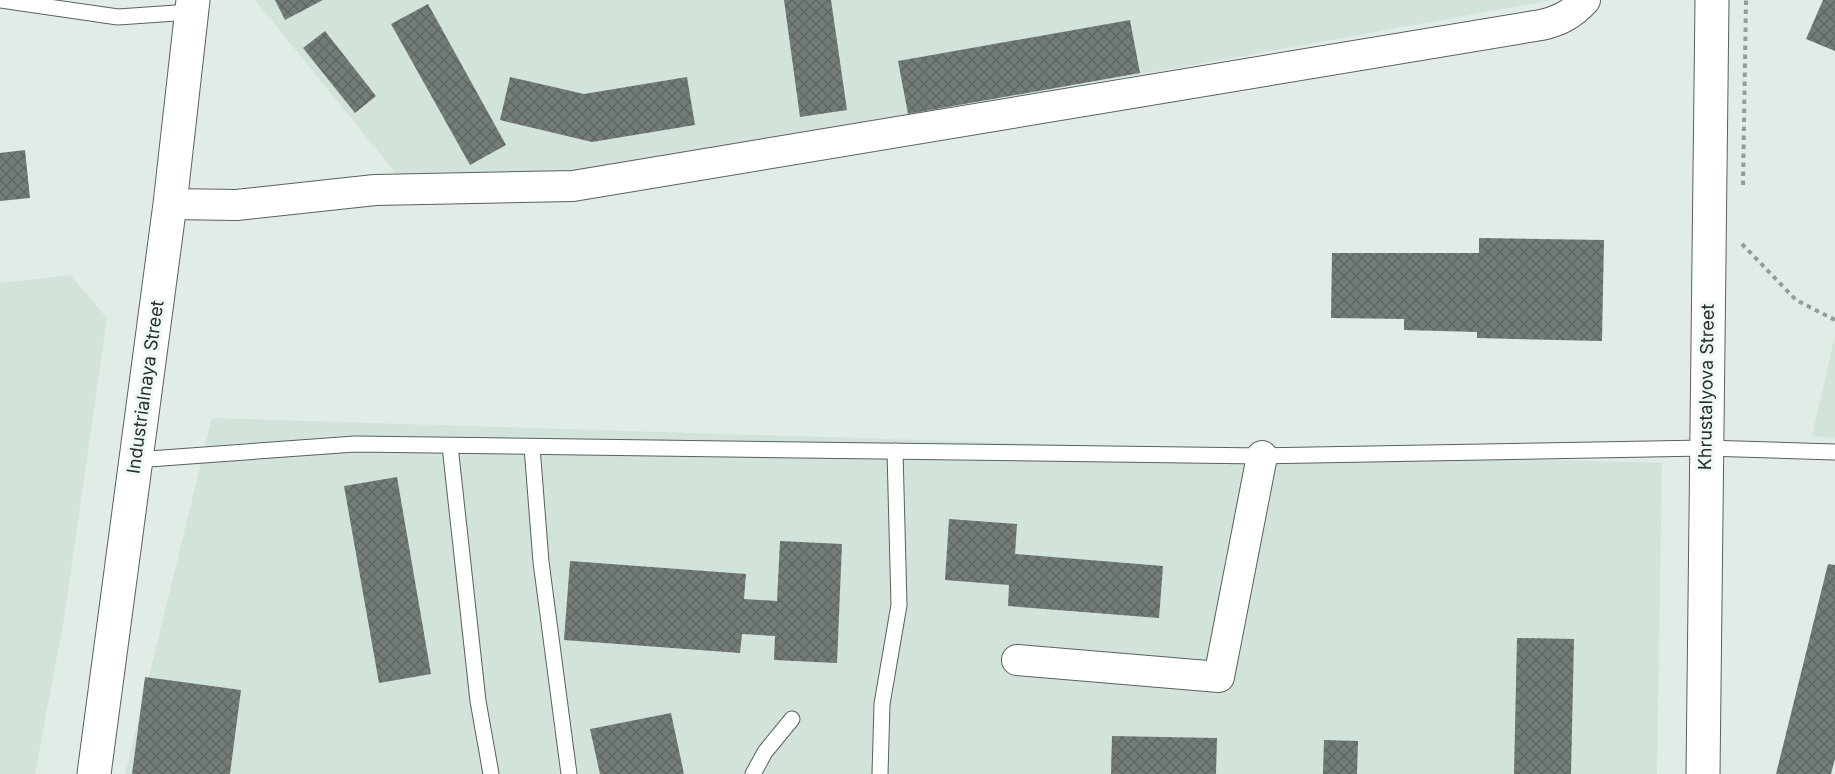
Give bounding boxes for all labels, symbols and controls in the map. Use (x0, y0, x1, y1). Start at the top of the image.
street label: Industrialnaya Street (122, 299, 168, 475)
street label: Khrustalyova Street (1694, 304, 1718, 470)

